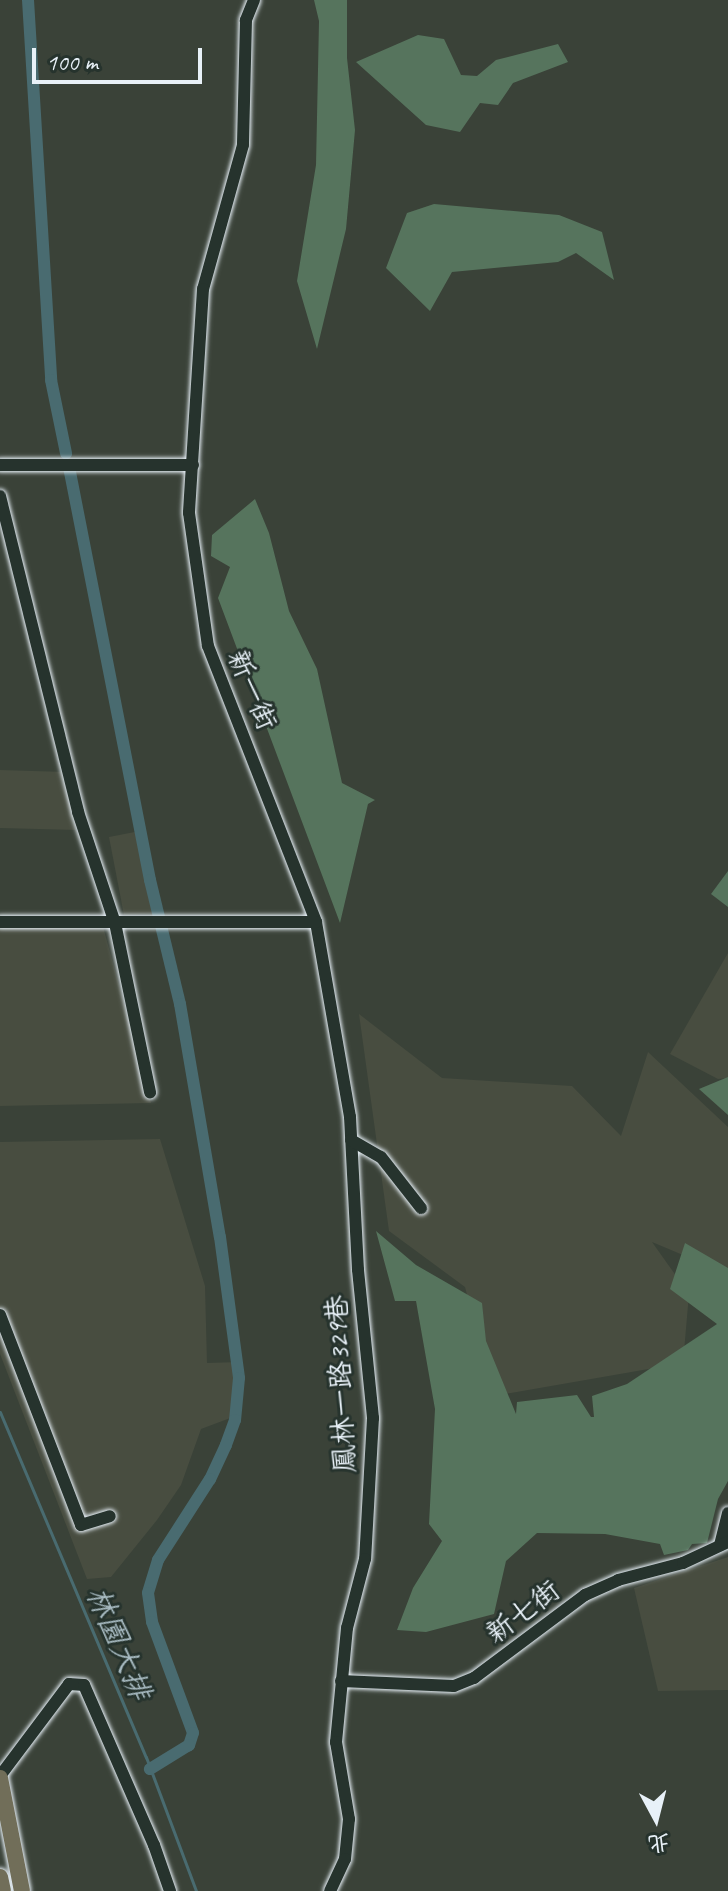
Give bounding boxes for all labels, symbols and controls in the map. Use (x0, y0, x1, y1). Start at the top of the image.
scale bar (36, 32, 206, 82)
text: 100 m (46, 47, 98, 77)
street label: 新一街 (220, 645, 284, 735)
street label: 鳳林一路329巷 (320, 1294, 362, 1474)
street label: 新七街 (479, 1573, 567, 1651)
water label: 林園大排 (79, 1581, 159, 1705)
north arrow (616, 1779, 696, 1859)
text: 北 (646, 1828, 672, 1858)

